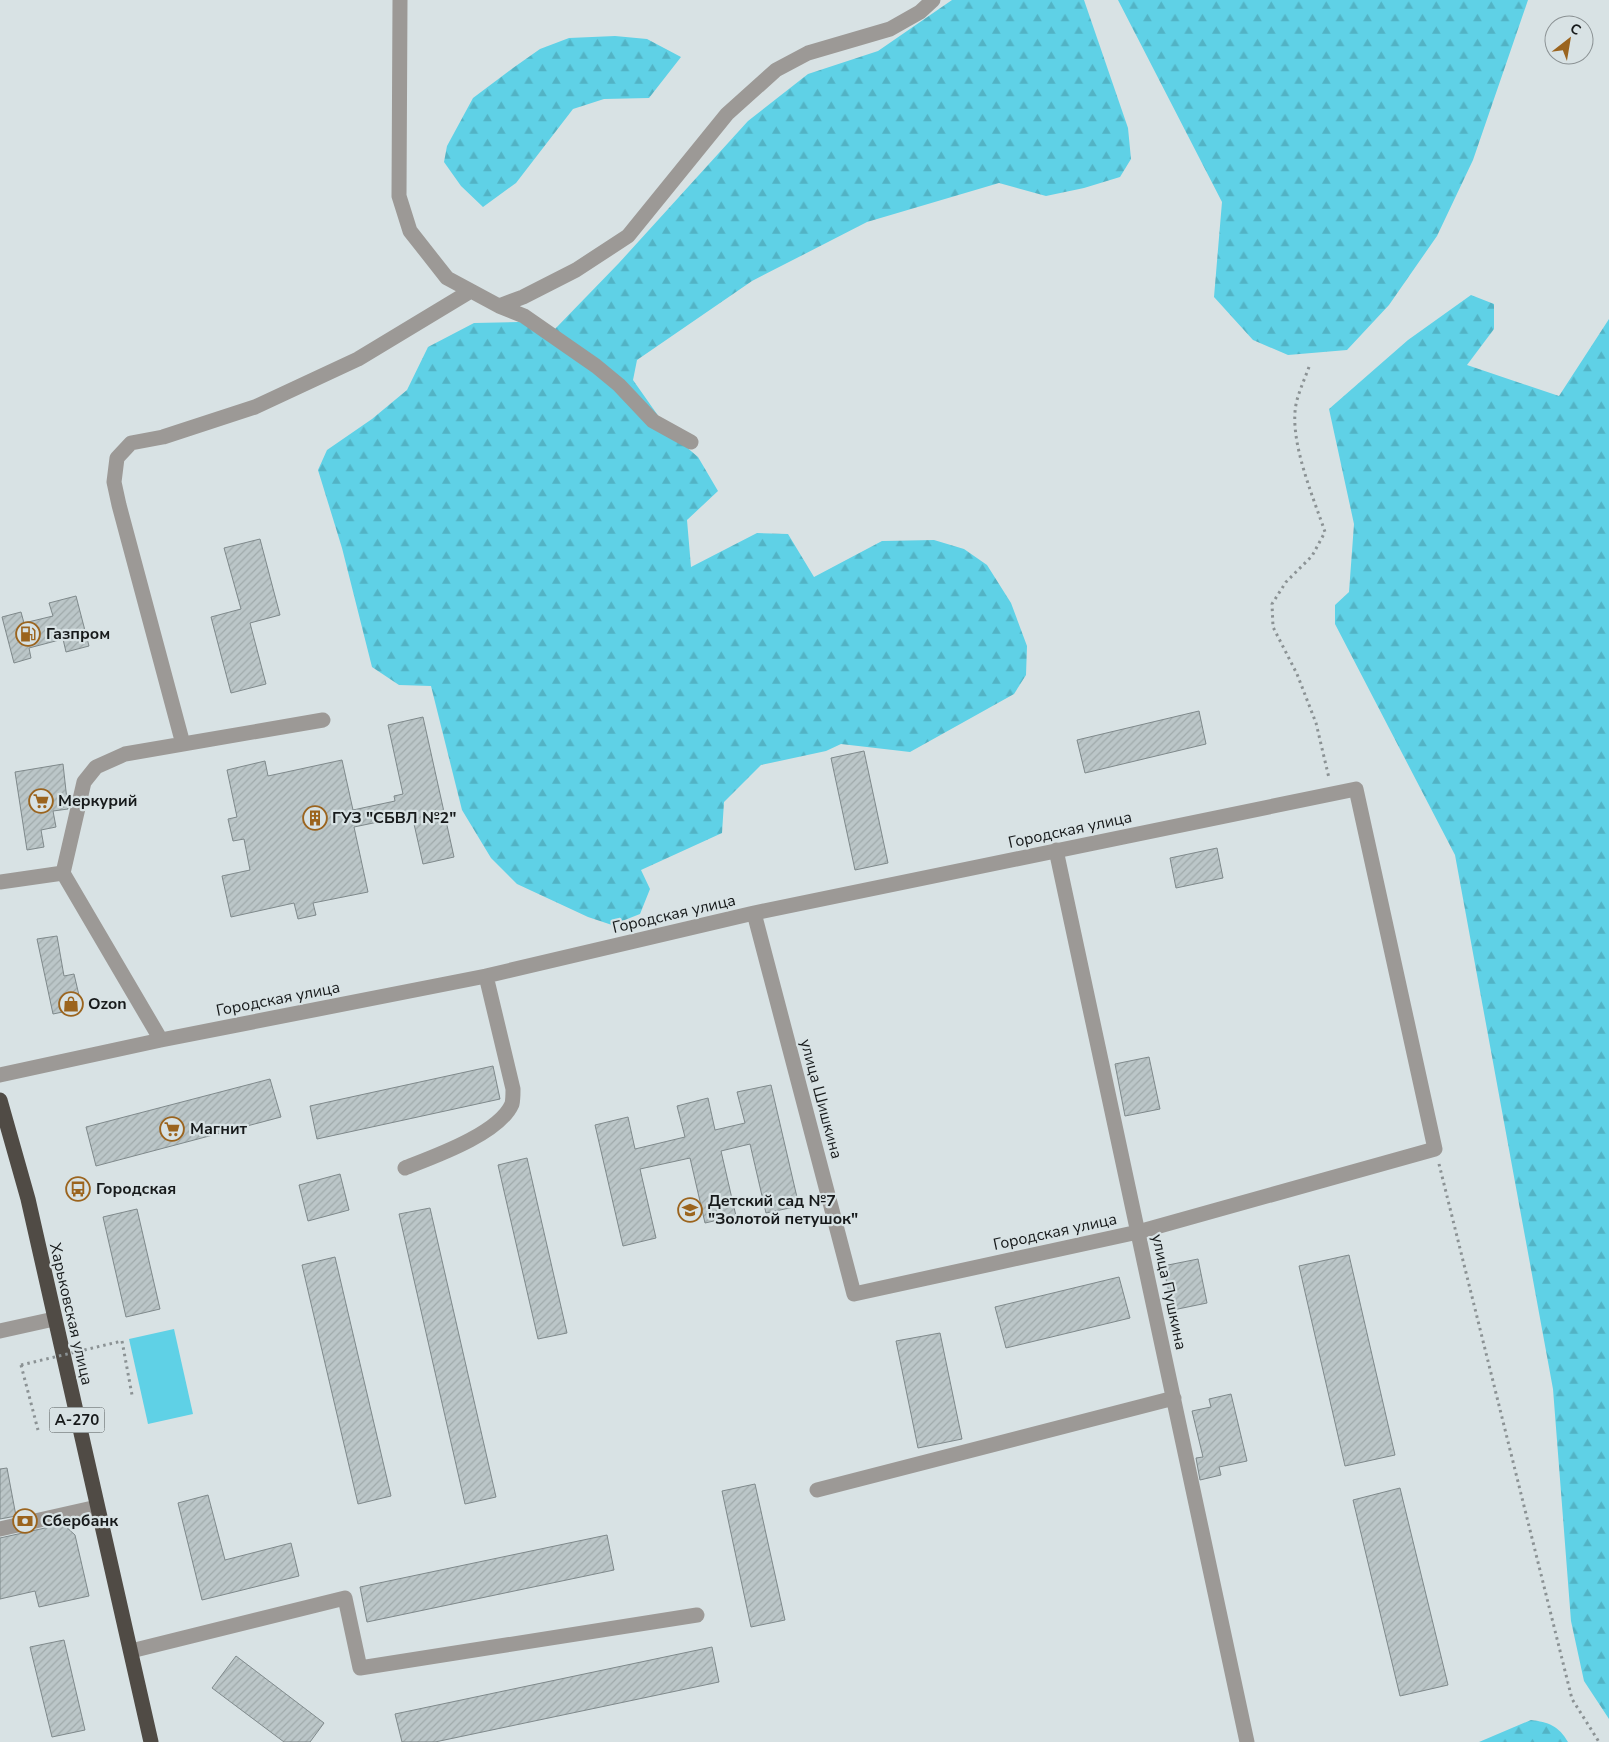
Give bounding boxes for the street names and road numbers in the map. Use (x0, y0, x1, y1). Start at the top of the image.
street label: Городская улица (1006, 806, 1134, 854)
street label: Городская улица (610, 889, 738, 939)
street label: Городская улица (214, 976, 342, 1022)
street label: улица Шишкина (794, 1037, 848, 1161)
street label: Городская улица (991, 1208, 1119, 1256)
street label: улица Пушкина (1146, 1232, 1192, 1352)
street label: Харьковская улица (44, 1241, 98, 1387)
road number: А-270 (50, 1408, 104, 1432)

